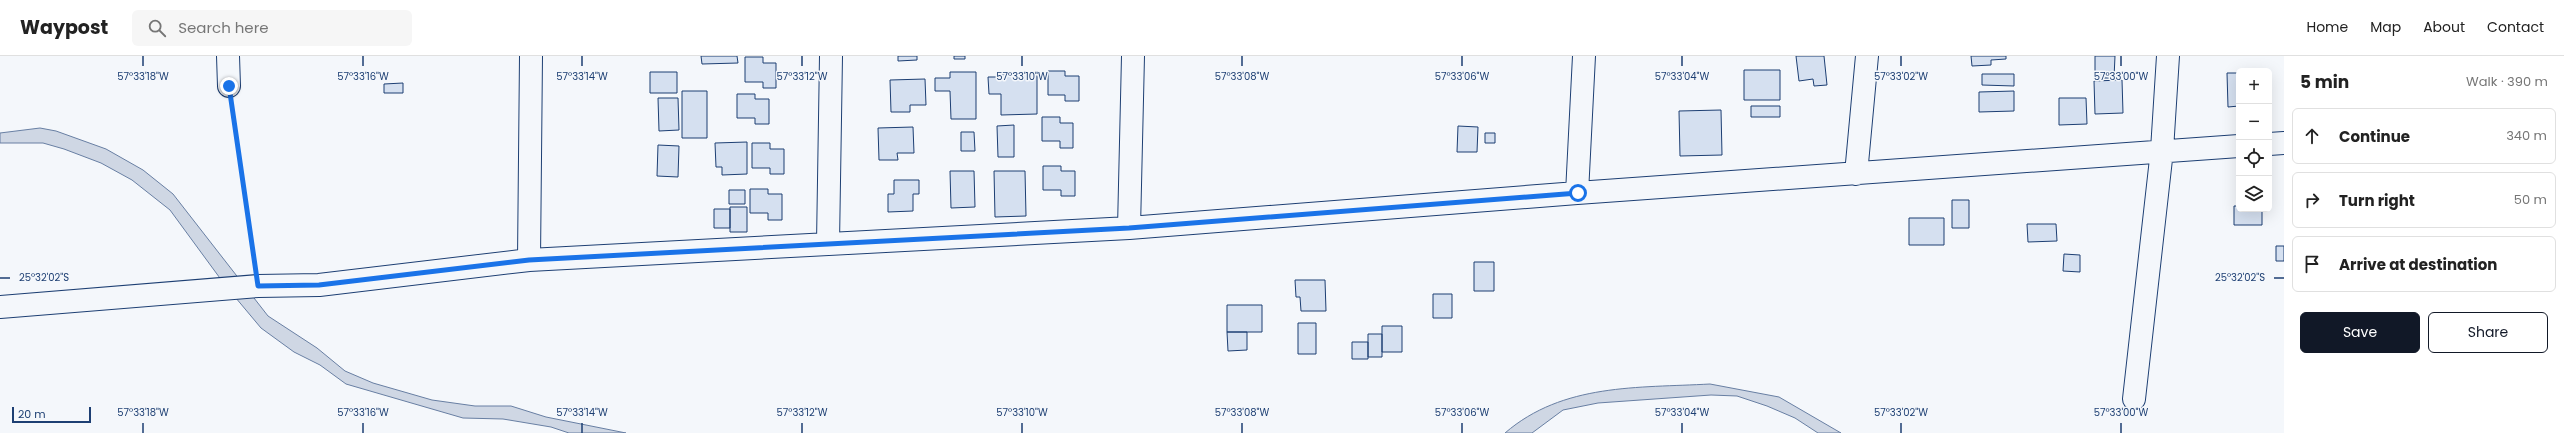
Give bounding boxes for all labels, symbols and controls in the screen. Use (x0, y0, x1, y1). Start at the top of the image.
search box (132, 10, 412, 46)
text: Waypost (20, 14, 108, 41)
icon: search (146, 17, 168, 39)
text: Search here (178, 17, 269, 38)
text: Home (2306, 17, 2348, 37)
text: Map (2370, 17, 2401, 37)
text: About (2423, 17, 2465, 37)
text: Contact (2487, 17, 2544, 37)
map controls (2236, 68, 2272, 212)
button: + (2236, 68, 2272, 104)
text: 57°33'18"W (117, 69, 169, 84)
text: 57°33'16"W (337, 69, 389, 84)
text: 57°33'14"W (556, 69, 608, 84)
text: 57°33'12"W (777, 69, 828, 84)
text: 57°33'10"W (996, 69, 1048, 84)
text: 57°33'08"W (1215, 69, 1269, 84)
text: 57°33'06"W (1435, 69, 1489, 84)
text: 57°33'04"W (1655, 69, 1709, 84)
text: 57°33'02"W (1874, 69, 1928, 84)
text: 57°33'00"W (2094, 69, 2148, 84)
text: 5 min (2300, 70, 2349, 94)
text: Walk · 390 m (2466, 72, 2548, 91)
route end (220, 77, 238, 95)
button: − (2236, 104, 2272, 140)
icon: ahead (2301, 125, 2323, 147)
text: Continue (2339, 126, 2410, 147)
text: 340 m (2506, 126, 2547, 145)
button: locate (2236, 140, 2272, 176)
button: layers (2236, 176, 2272, 212)
route start (1569, 184, 1587, 202)
icon: right (2301, 189, 2323, 211)
text: Turn right (2339, 190, 2415, 211)
text: 50 m (2514, 190, 2547, 209)
icon: arrive (2301, 253, 2323, 275)
text: Arrive at destination (2339, 254, 2497, 275)
text: 25°32'02"S (19, 270, 69, 285)
text: 25°32'02"S (2215, 270, 2265, 285)
button: Save (2300, 312, 2420, 353)
button: Share (2428, 312, 2548, 353)
scale bar (12, 405, 91, 424)
text: 57°33'18"W (117, 405, 169, 420)
text: 57°33'16"W (337, 405, 389, 420)
text: 57°33'14"W (556, 405, 608, 420)
text: 57°33'12"W (777, 405, 828, 420)
text: 57°33'10"W (996, 405, 1048, 420)
text: 57°33'08"W (1215, 405, 1269, 420)
text: 57°33'06"W (1435, 405, 1489, 420)
text: 57°33'04"W (1655, 405, 1709, 420)
text: 57°33'02"W (1874, 405, 1928, 420)
text: 57°33'00"W (2094, 405, 2148, 420)
text: 20 m (18, 406, 46, 422)

